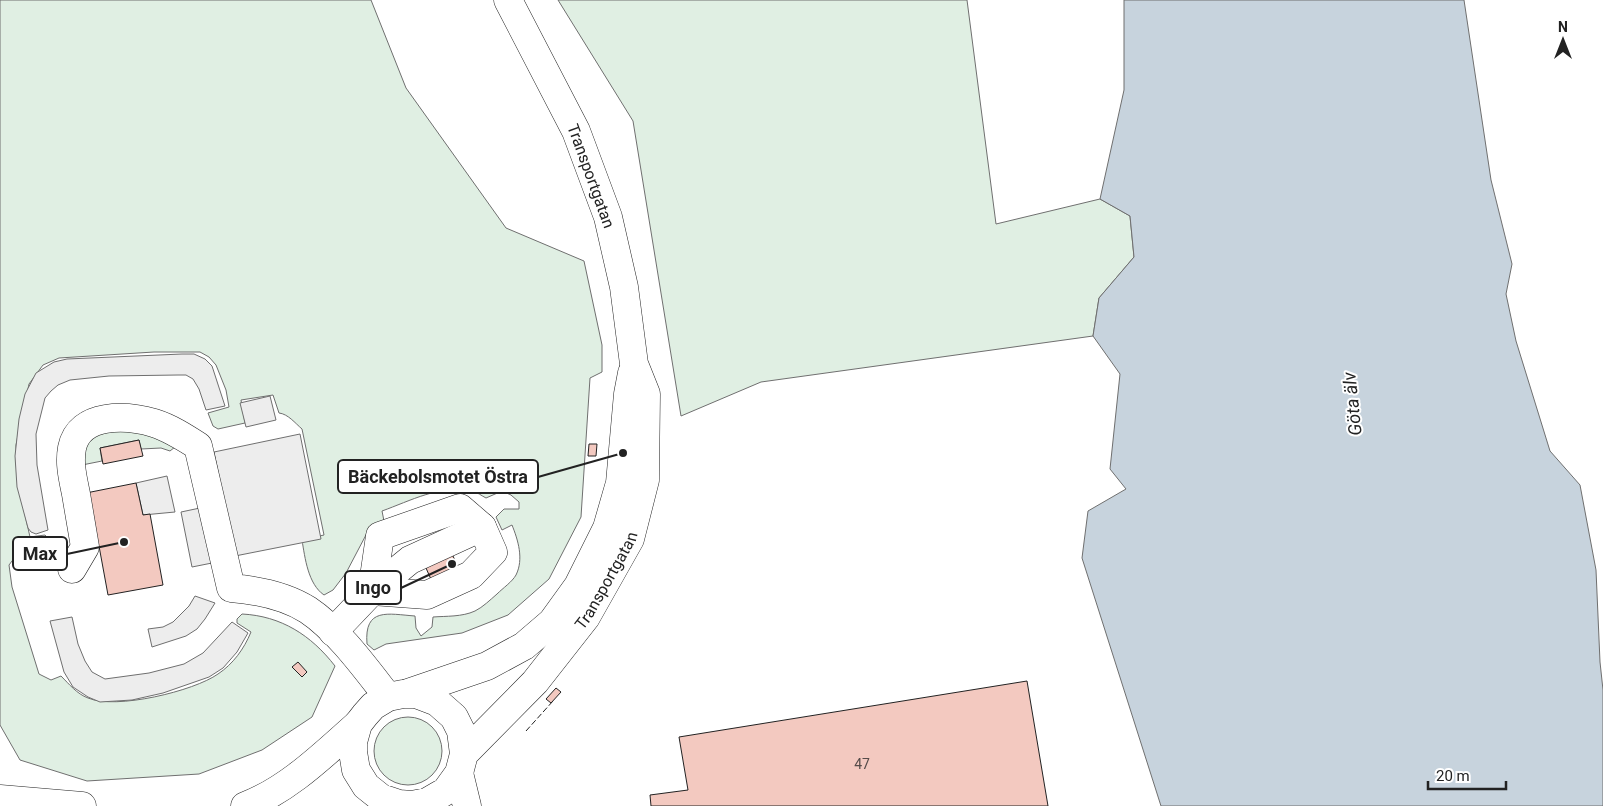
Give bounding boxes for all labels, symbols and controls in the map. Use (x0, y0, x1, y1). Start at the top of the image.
north arrow (1538, 15, 1588, 65)
text: N (1558, 19, 1568, 35)
street label: Transportgatan (563, 121, 619, 231)
water label: Göta älv (1338, 371, 1366, 437)
callout: Bäckebolsmotet Östra (338, 460, 538, 493)
text: Bäckebolsmotet Östra (348, 466, 528, 487)
street label: Transportgatan (571, 530, 641, 633)
callout: Max (13, 537, 67, 570)
text: Max (23, 543, 58, 564)
callout: Ingo (345, 571, 401, 604)
text: Ingo (355, 577, 391, 598)
house number: 47 (854, 756, 870, 772)
scale bar (1428, 758, 1506, 790)
text: 20 m (1436, 767, 1470, 785)

